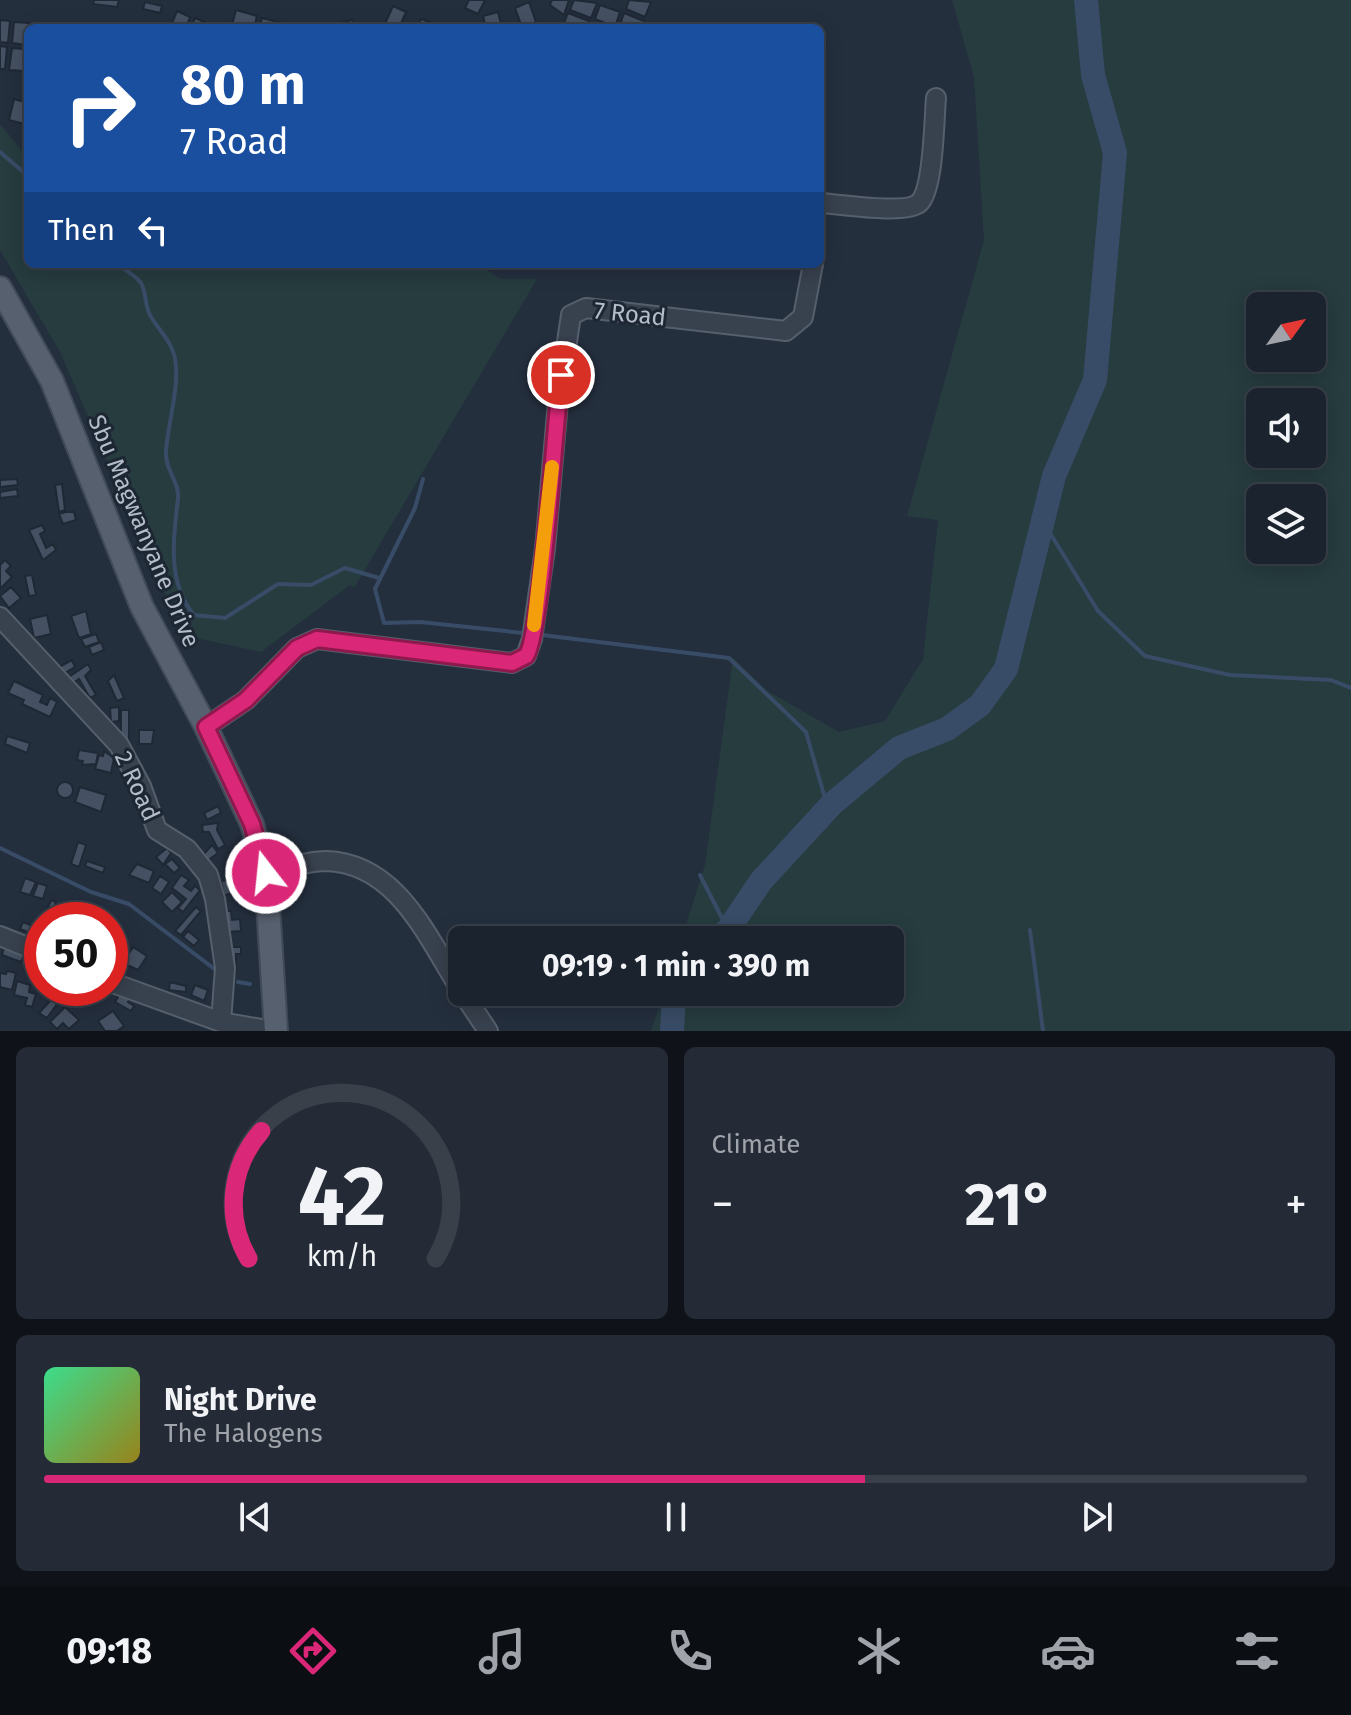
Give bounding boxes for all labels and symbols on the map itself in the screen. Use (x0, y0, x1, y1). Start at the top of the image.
north arrow (1246, 292, 1326, 372)
street label: 7 Road (593, 296, 667, 332)
pin (527, 341, 595, 409)
street label: Sbu Magwanyane Drive (82, 411, 206, 651)
street label: 2 Road (109, 747, 165, 825)
position arrow (224, 831, 308, 915)
speed limit sign: 50 (24, 902, 128, 1006)

